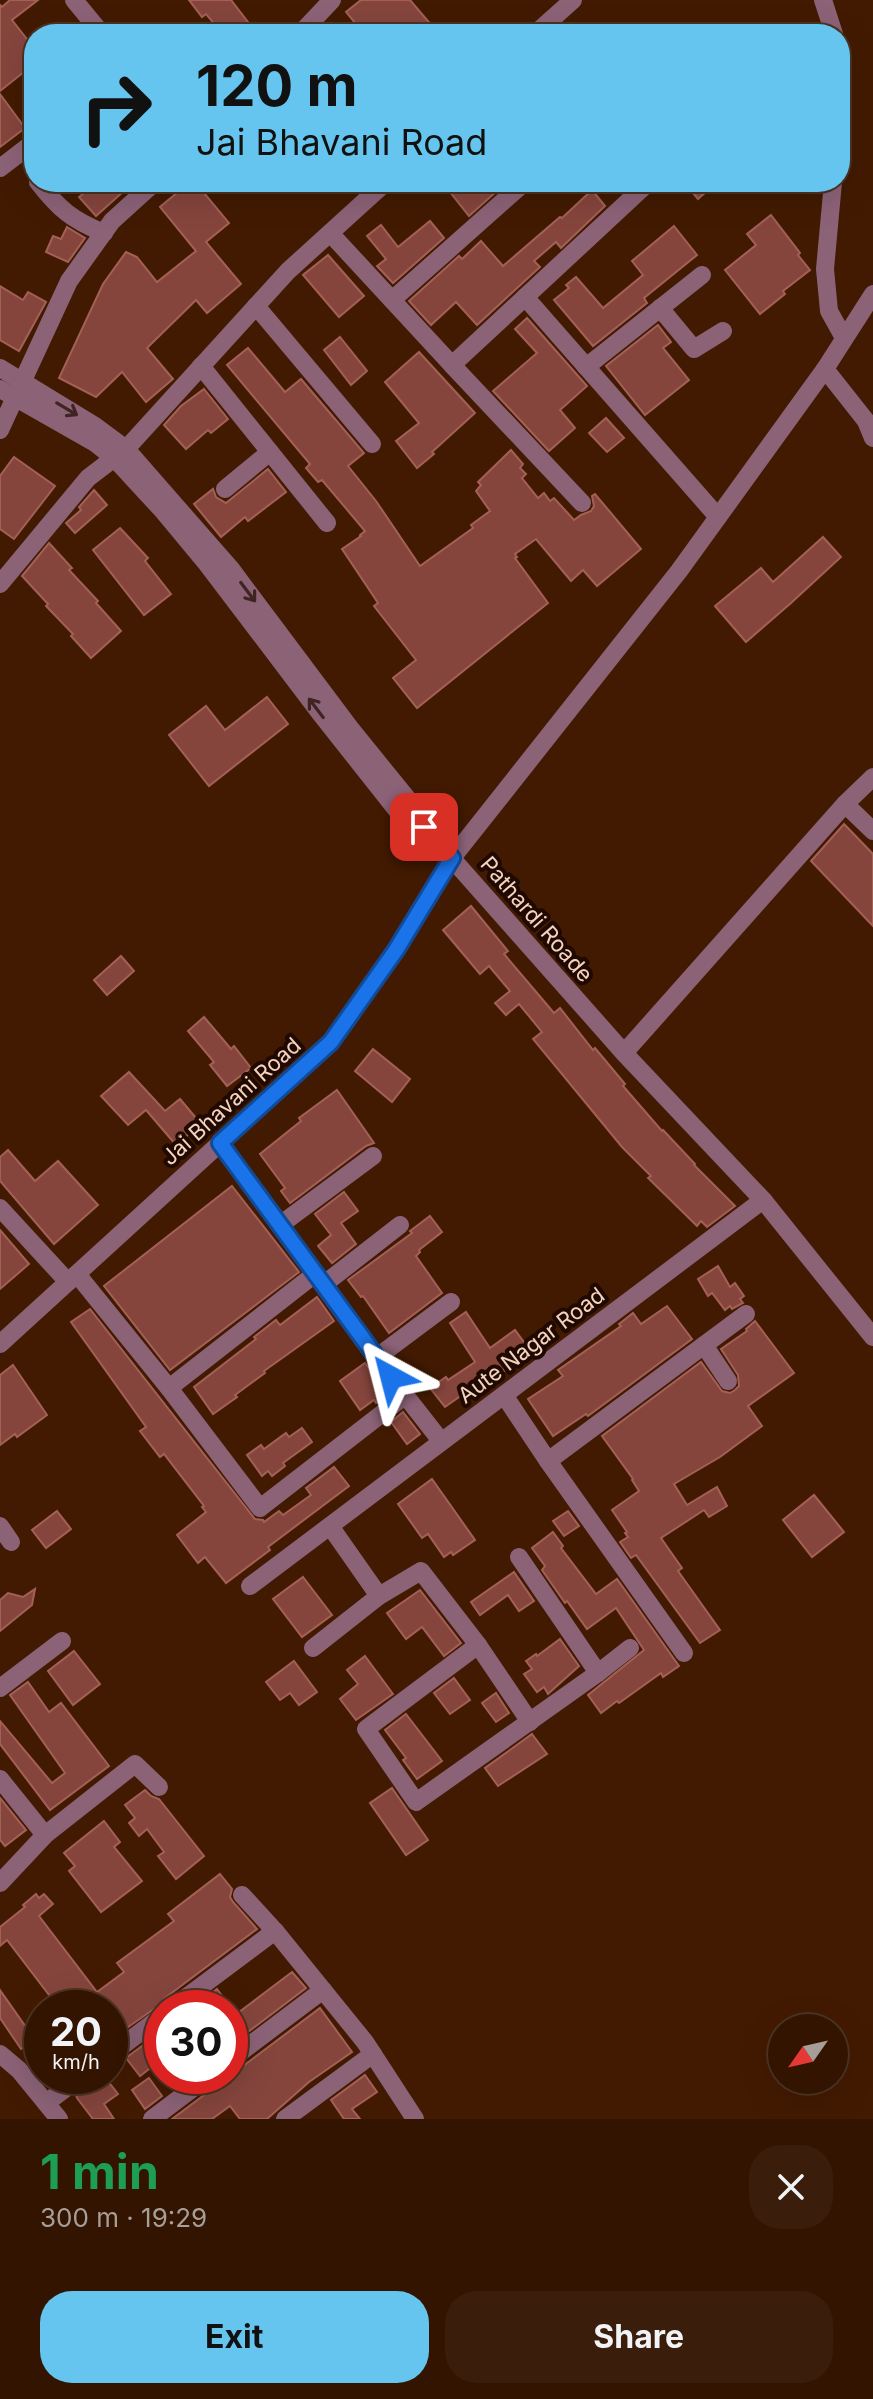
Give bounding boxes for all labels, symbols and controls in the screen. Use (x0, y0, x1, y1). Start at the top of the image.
text: 120 m (196, 52, 358, 120)
icon: right (64, 56, 168, 160)
text: Jai Bhavani Road (196, 120, 487, 164)
one-way arrow (55, 401, 78, 417)
one-way arrow (240, 581, 257, 602)
one-way arrow (308, 698, 325, 719)
pin (390, 793, 458, 861)
icon: arrive (402, 805, 446, 849)
street label: Pathardi Roade (475, 851, 599, 987)
street label: Jai Bhavani Road (156, 1032, 306, 1170)
street label: Aute Nagar Road (453, 1282, 609, 1408)
position arrow (349, 1335, 433, 1419)
speed limit sign: 30 (144, 1990, 248, 2094)
text: 20 (50, 2007, 102, 2056)
north arrow (768, 2014, 848, 2094)
map controls (768, 2014, 848, 2094)
text: km/h (52, 2050, 100, 2074)
text: 1 min (40, 2142, 159, 2201)
button: close (749, 2145, 833, 2229)
text: 300 m · 19:29 (40, 2202, 207, 2233)
button: Exit (40, 2291, 429, 2383)
button: Share (445, 2291, 833, 2383)

